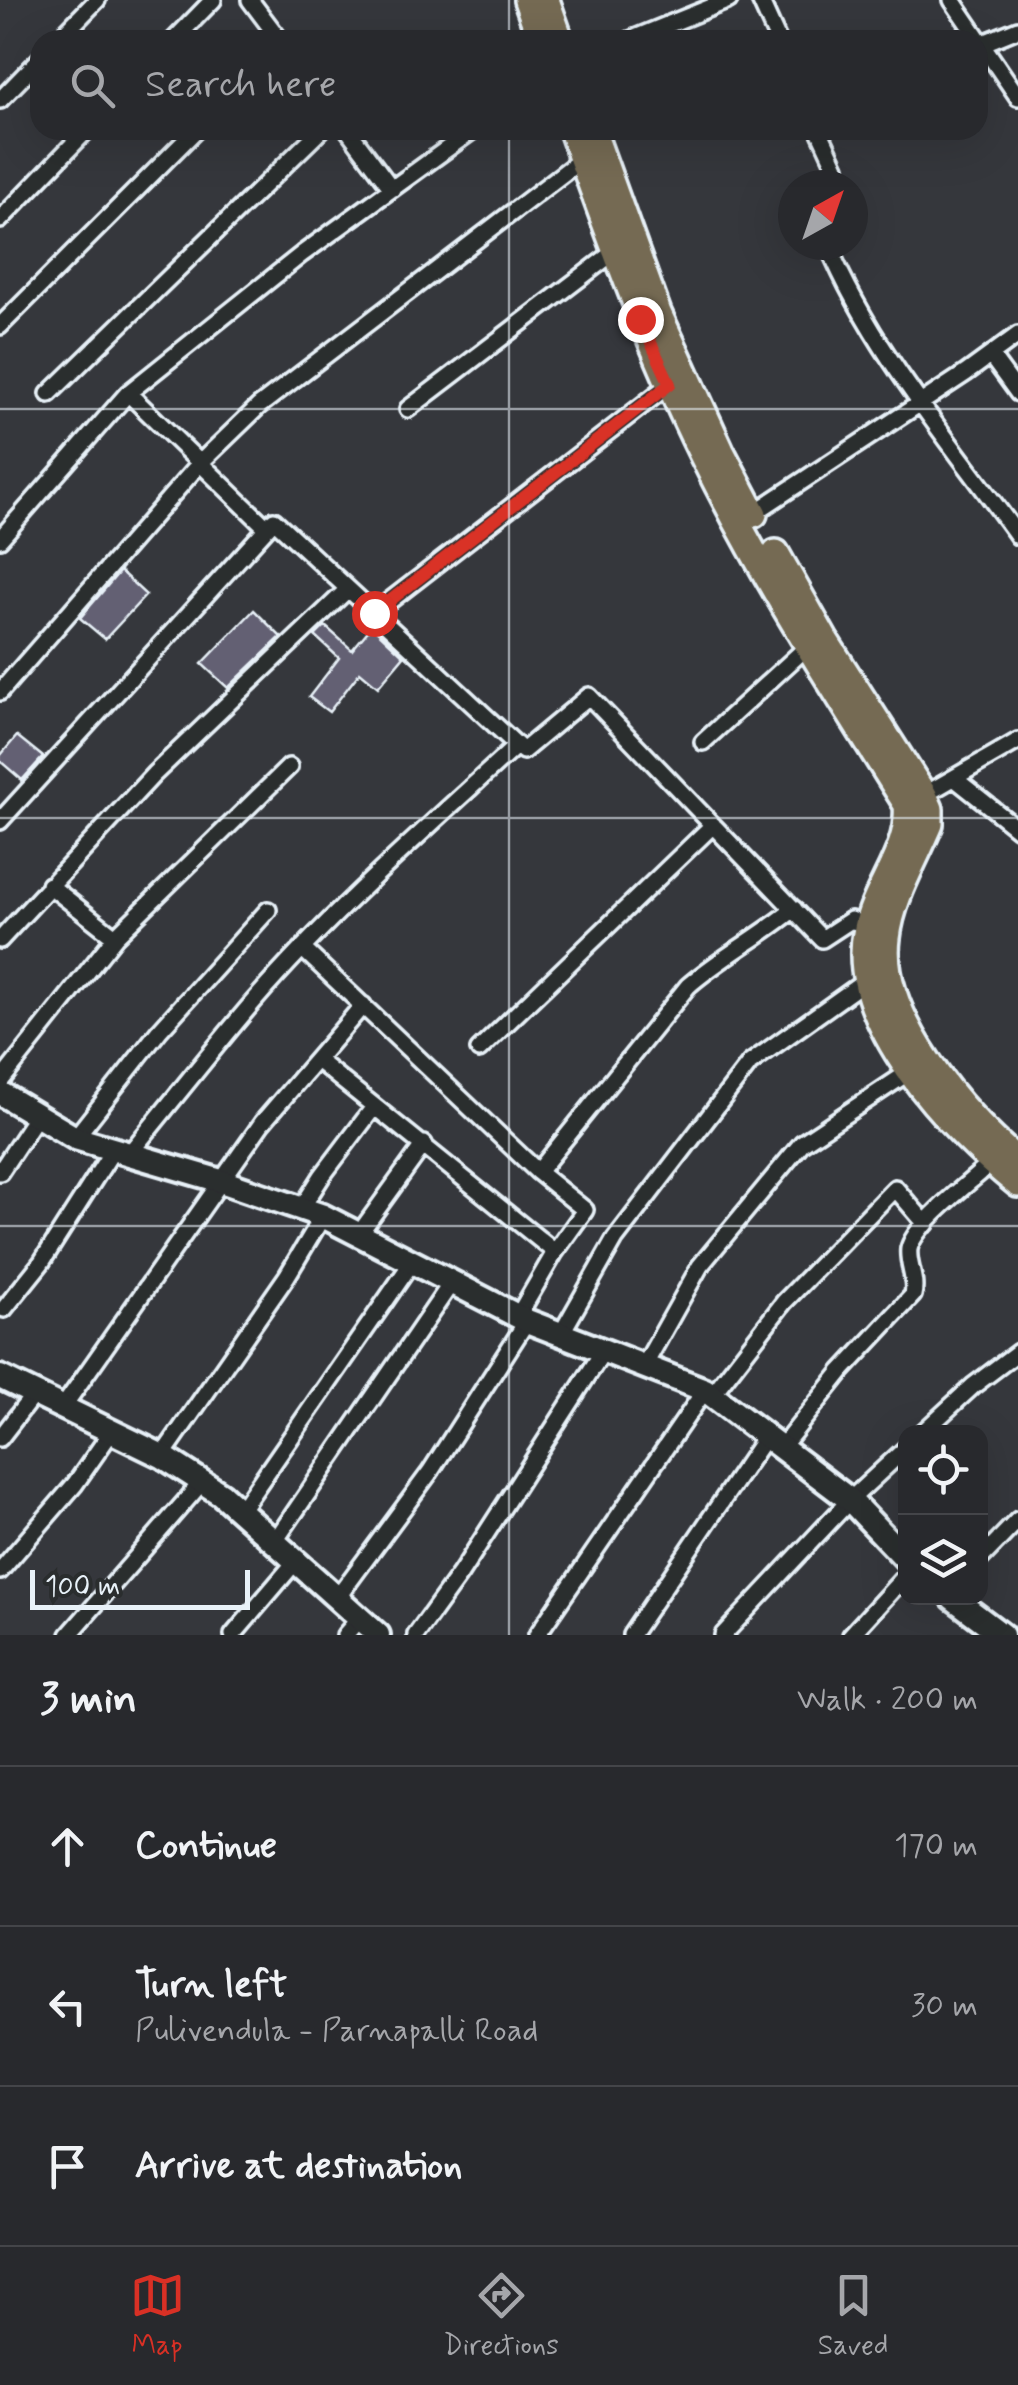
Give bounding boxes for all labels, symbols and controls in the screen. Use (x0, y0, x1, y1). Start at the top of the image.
search box (30, 30, 988, 140)
icon: search (65, 58, 120, 113)
text: Search here (145, 61, 336, 110)
north arrow (778, 170, 868, 260)
route end (618, 297, 664, 343)
route start (352, 591, 398, 637)
map controls (898, 1425, 988, 1605)
button: locate (898, 1425, 988, 1515)
button: layers (898, 1515, 988, 1605)
scale bar (30, 1565, 250, 1610)
text: 100 m (45, 1569, 120, 1606)
text: 3 min (40, 1673, 137, 1728)
text: Walk · 200 m (797, 1679, 978, 1721)
icon: ahead (40, 1819, 95, 1874)
text: Continue (135, 1822, 277, 1871)
text: 170 m (894, 1825, 978, 1867)
text: Turn left (135, 1961, 287, 2010)
icon: left (40, 1979, 95, 2034)
text: 30 m (911, 1985, 978, 2027)
text: Pulivendula - Parnapalli Road (135, 2010, 538, 2052)
icon: arrive (40, 2139, 95, 2194)
text: Arrive at destination (135, 2142, 462, 2191)
tab: Map (130, 2268, 185, 2365)
tab: Directions (444, 2268, 559, 2365)
tab: Saved (818, 2268, 888, 2365)

